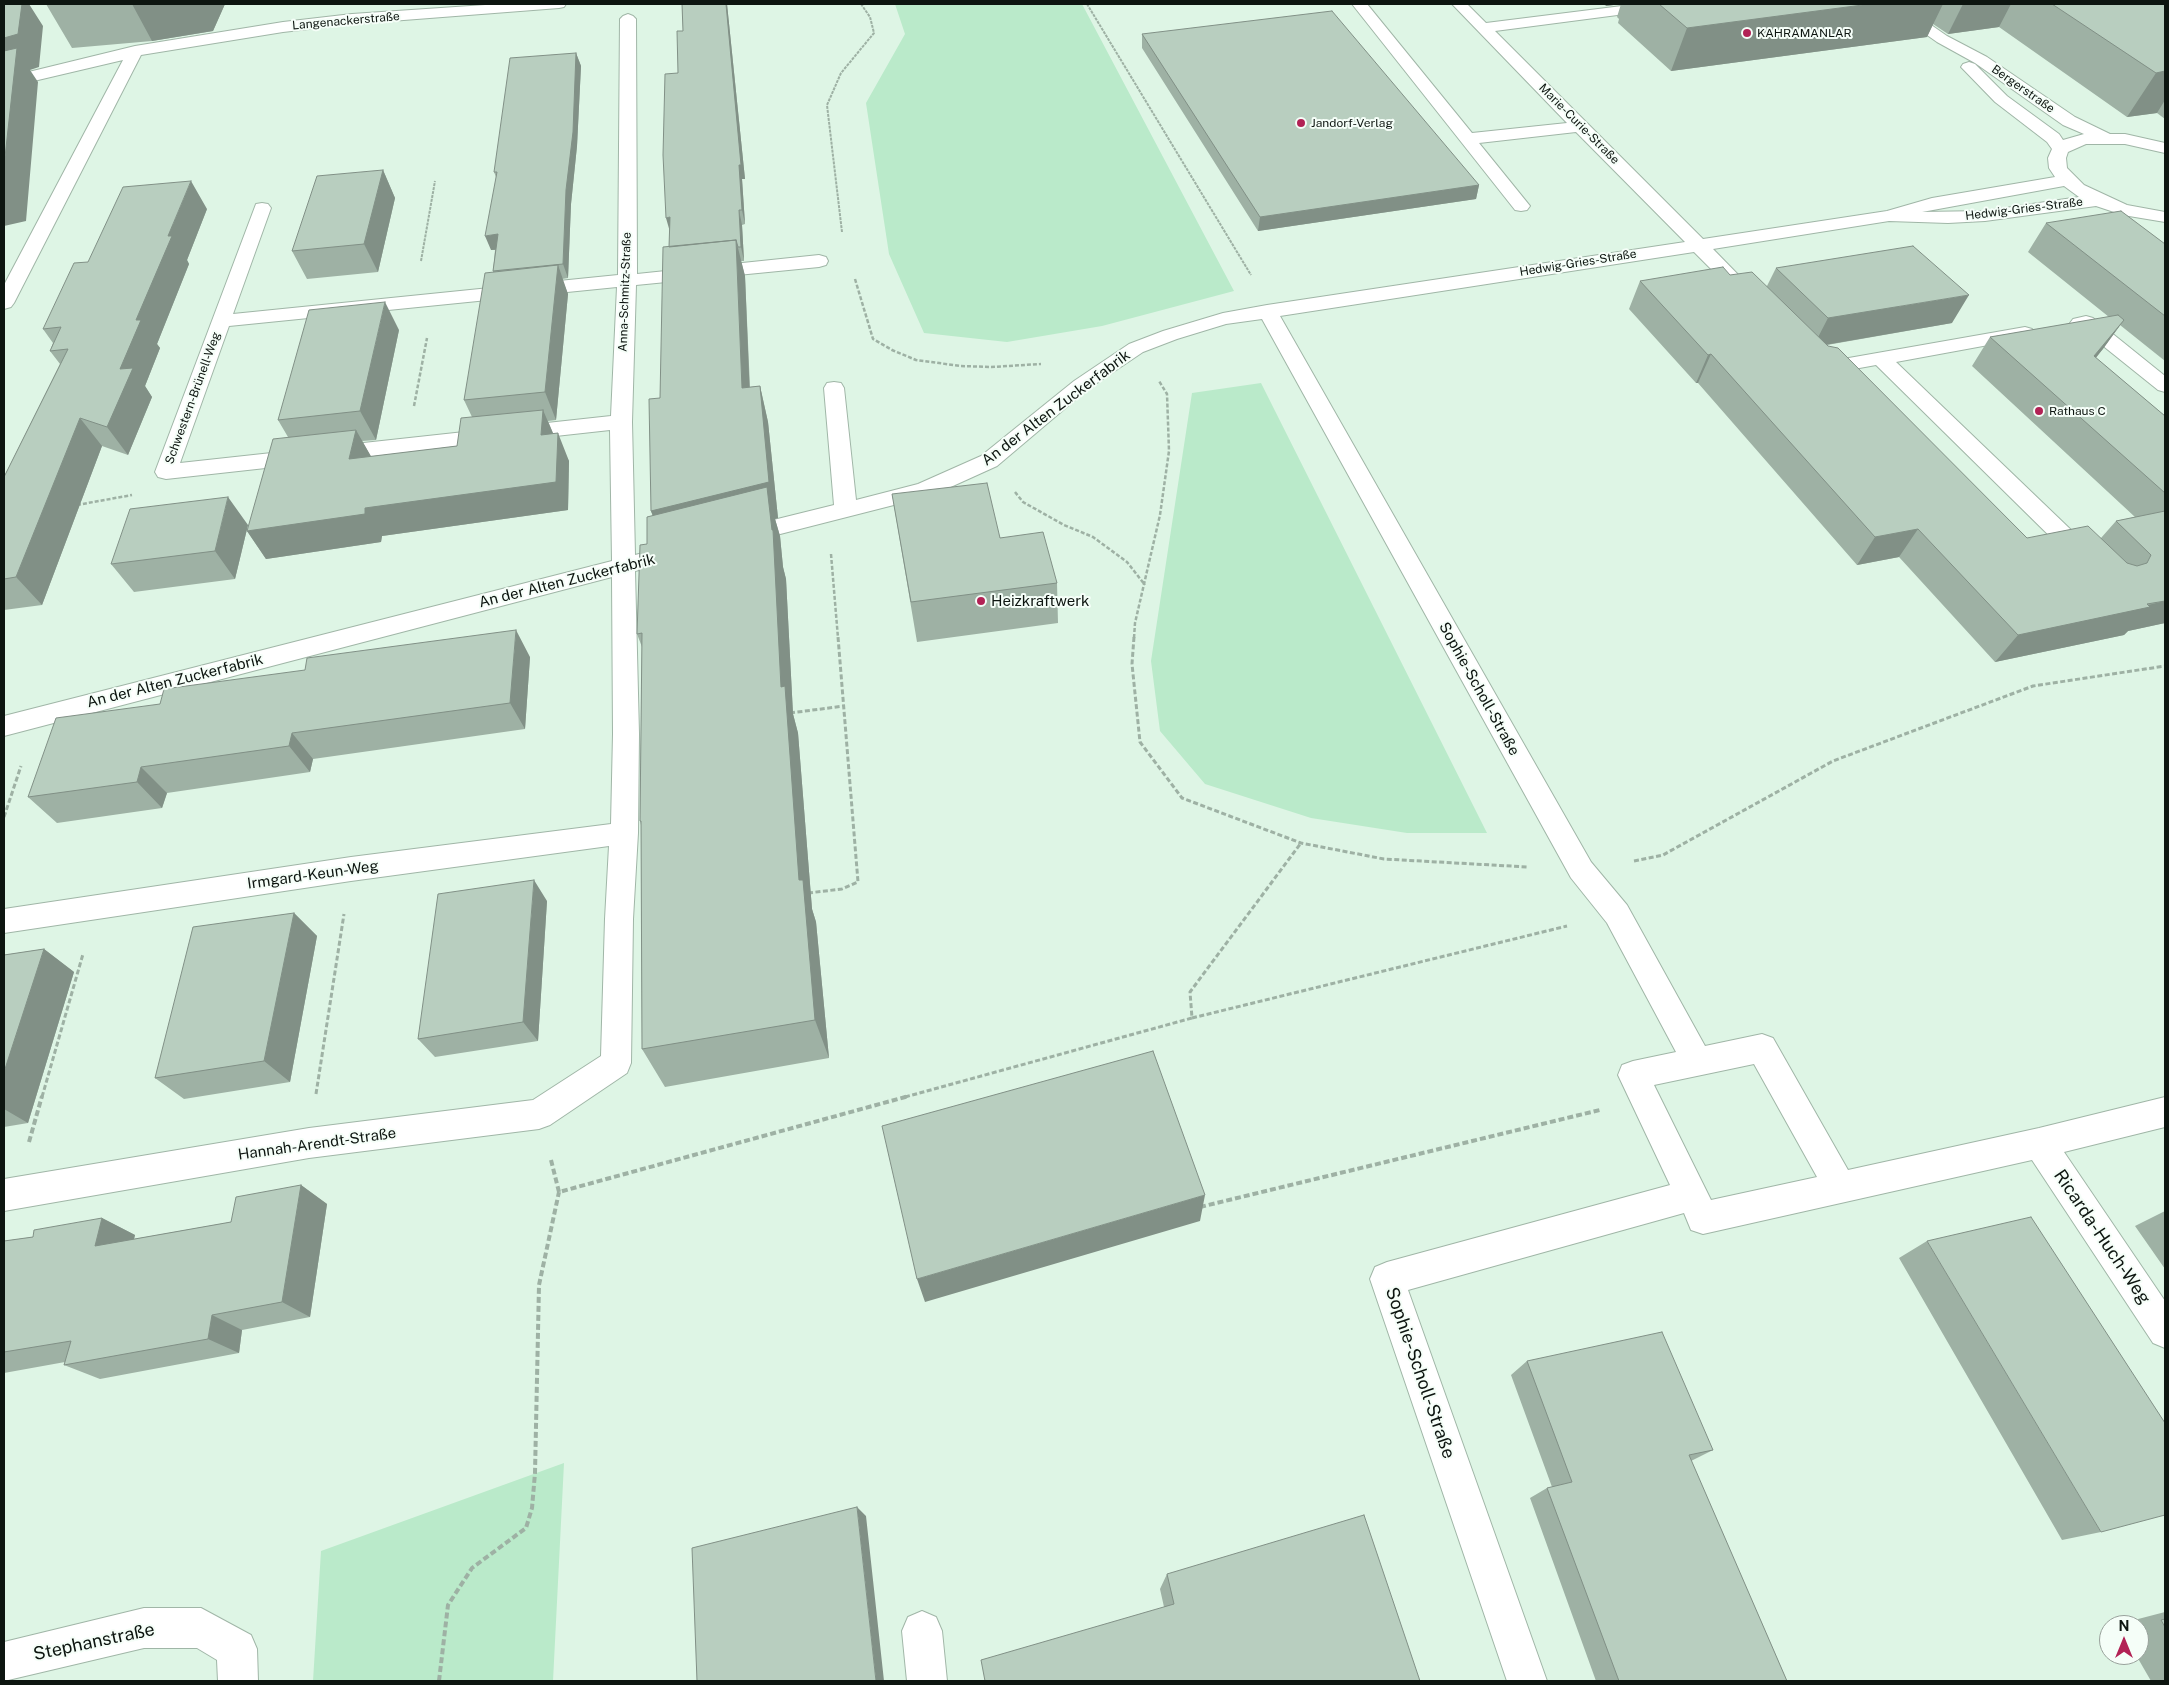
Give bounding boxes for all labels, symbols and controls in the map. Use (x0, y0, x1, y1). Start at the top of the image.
street label: Langenackerstraße (292, 9, 400, 33)
place label: KAHRAMANLAR (1757, 26, 1852, 40)
marker: KAHRAMANLAR (1741, 27, 1753, 39)
street label: Bergerstraße (1989, 62, 2057, 116)
street label: Marie-Curie-Straße (1536, 81, 1622, 167)
place label: Jandorf-Verlag (1311, 116, 1393, 130)
marker: Jandorf-Verlag (1295, 117, 1307, 129)
street label: Hedwig-Gries-Straße (1964, 195, 2084, 223)
street label: Anna-Schmitz-Straße (616, 232, 634, 352)
street label: Hedwig-Gries-Straße (1518, 247, 1638, 279)
street label: Schwestern-Brünell-Weg (162, 330, 224, 466)
street label: An der Alten Zuckerfabrik (978, 346, 1134, 470)
place label: Rathaus C (2049, 404, 2106, 418)
marker: Rathaus C (2033, 405, 2045, 417)
street label: An der Alten Zuckerfabrik (477, 550, 657, 612)
place label: Heizkraftwerk (991, 592, 1090, 610)
marker: Heizkraftwerk (975, 595, 987, 607)
street label: Sophie-Scholl-Straße (1435, 619, 1523, 759)
street label: An der Alten Zuckerfabrik (85, 650, 265, 712)
street label: Irmgard-Keun-Weg (246, 857, 380, 893)
street label: Hannah-Arendt-Straße (237, 1124, 397, 1164)
street label: Ricarda-Huch-Weg (2049, 1166, 2155, 1308)
street label: Sophie-Scholl-Straße (1381, 1285, 1459, 1461)
north arrow (2099, 1615, 2149, 1665)
text: N (2119, 1618, 2129, 1634)
street label: Stephanstraße (31, 1619, 157, 1665)

